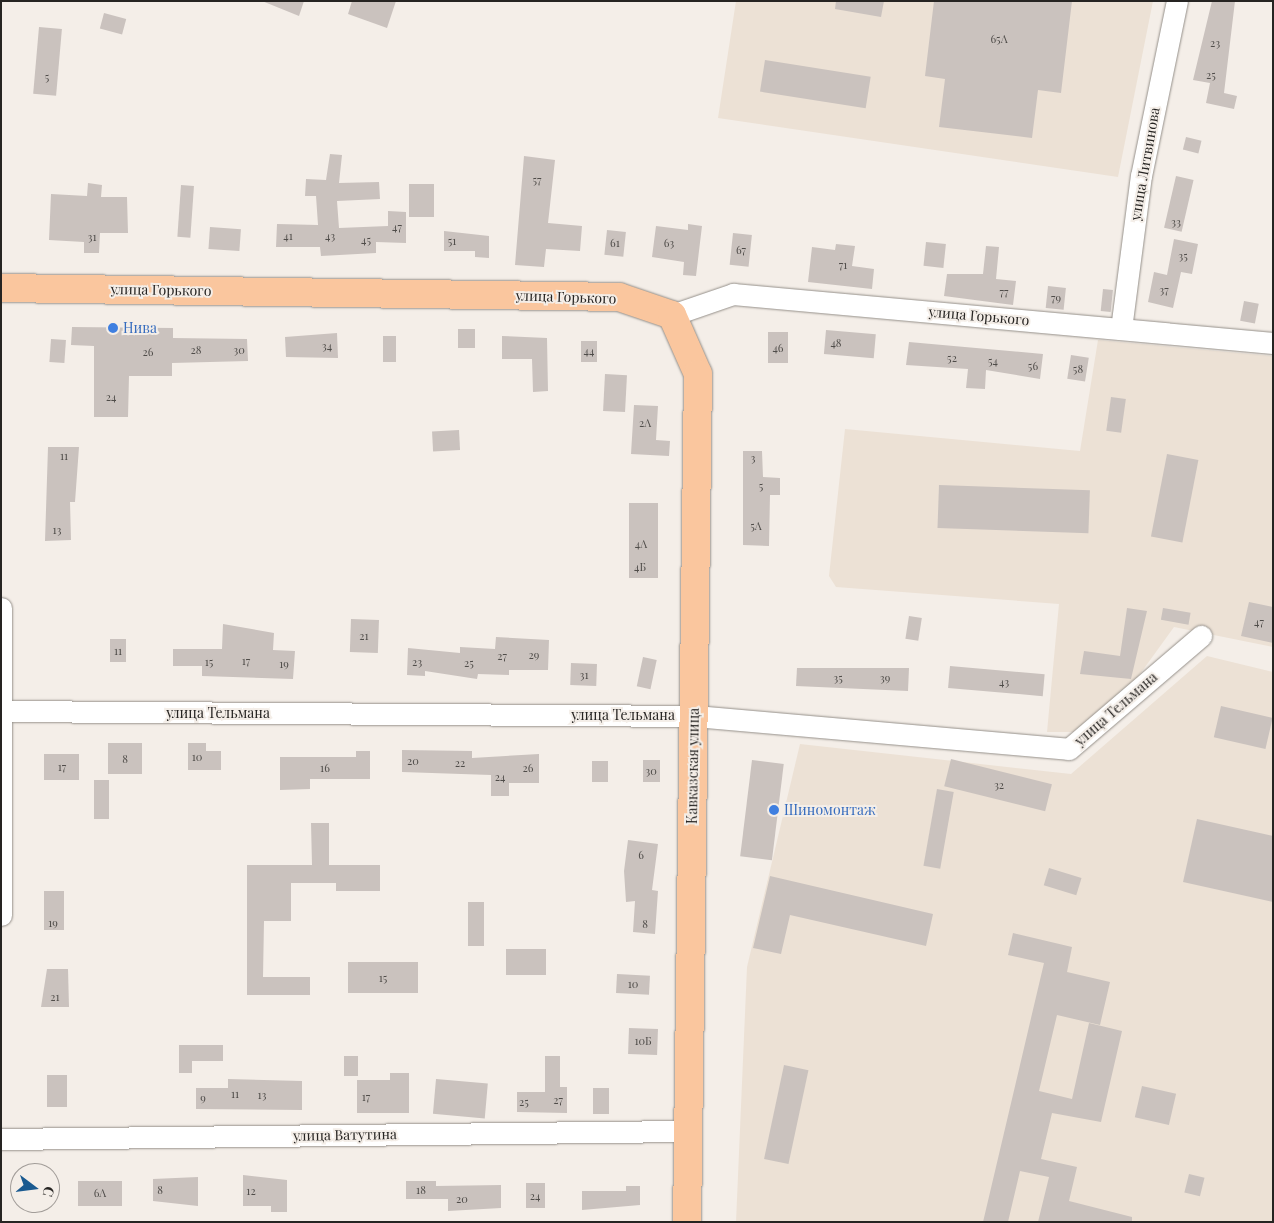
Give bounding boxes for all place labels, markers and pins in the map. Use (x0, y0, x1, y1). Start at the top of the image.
place label: Нива (123, 320, 157, 336)
marker: Нива (107, 322, 119, 334)
place label: Шиномонтаж (784, 802, 876, 818)
marker: Шиномонтаж (768, 804, 780, 816)

